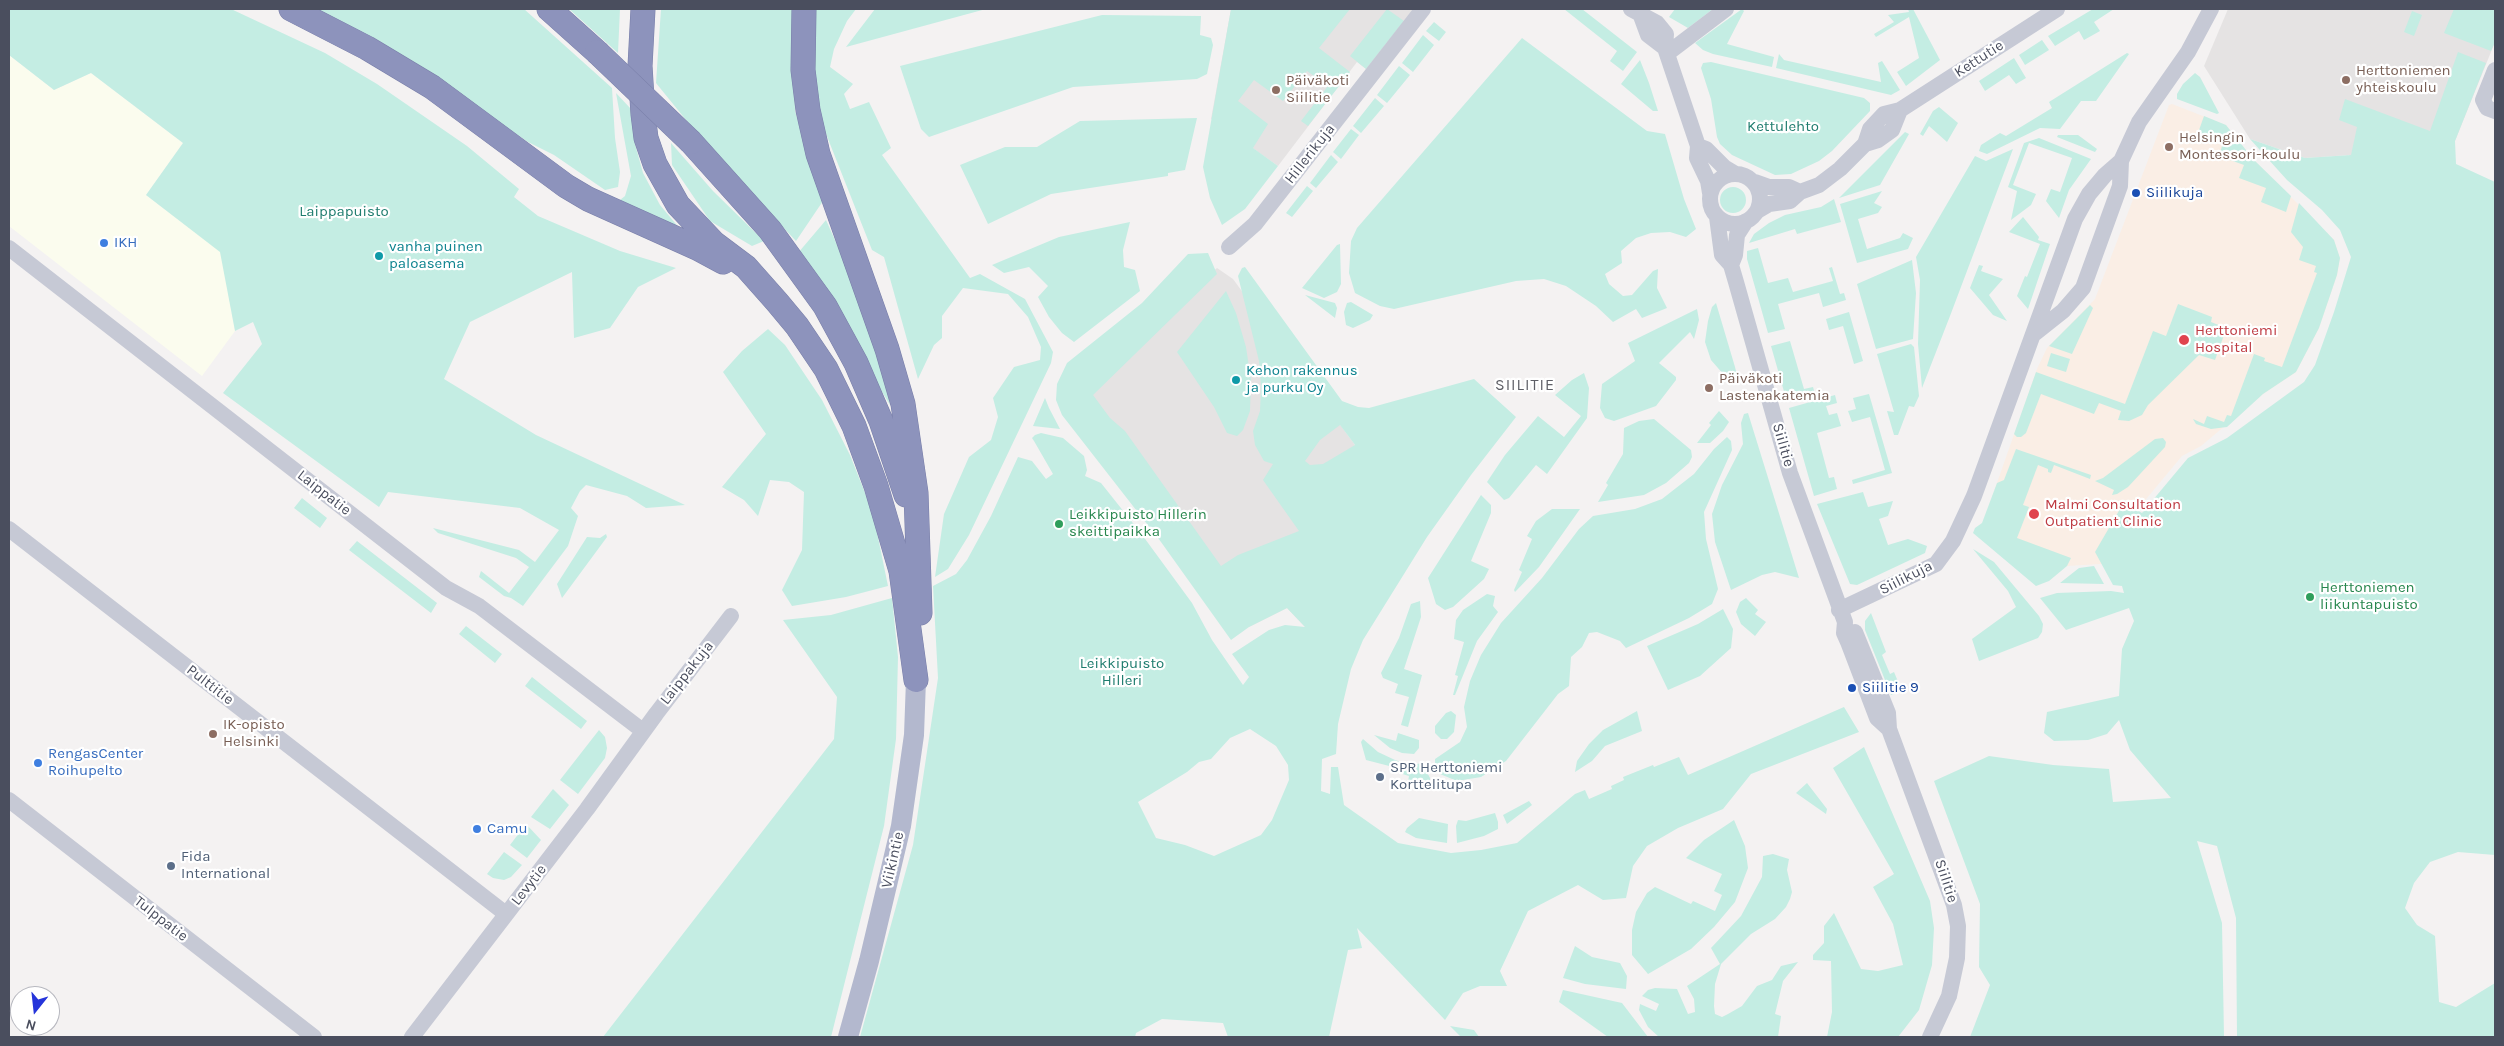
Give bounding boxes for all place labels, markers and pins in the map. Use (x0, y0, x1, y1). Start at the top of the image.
place label: Herttoniemen yhteiskoulu (2356, 62, 2451, 97)
place label: Päiväkoti Siilitie (1286, 72, 1350, 107)
marker: Herttoniemen yhteiskoulu (2340, 74, 2352, 86)
marker: Päiväkoti Siilitie (1270, 84, 1282, 96)
place label: Helsingin Montessori-koulu (2179, 129, 2300, 164)
marker: Helsingin Montessori-koulu (2163, 141, 2175, 153)
place label: Siilikuja (2146, 184, 2203, 202)
marker: Siilikuja (2130, 187, 2142, 199)
place label: IKH (114, 234, 137, 252)
marker: IKH (98, 237, 110, 249)
place label: vanha puinen paloasema (389, 238, 483, 273)
marker: vanha puinen paloasema (373, 250, 385, 262)
place label: Herttoniemi Hospital (2195, 322, 2277, 357)
marker: Herttoniemi Hospital (2177, 333, 2191, 347)
place label: Kehon rakennus ja purku Oy (1246, 362, 1358, 397)
place label: Päiväkoti Lastenakatemia (1719, 370, 1830, 405)
marker: Kehon rakennus ja purku Oy (1230, 374, 1242, 386)
marker: Päiväkoti Lastenakatemia (1703, 382, 1715, 394)
place label: Malmi Consultation Outpatient Clinic (2045, 496, 2181, 531)
place label: Leikkipuisto Hillerin skeittipaikka (1069, 506, 1207, 541)
marker: Malmi Consultation Outpatient Clinic (2027, 507, 2041, 521)
marker: Leikkipuisto Hillerin skeittipaikka (1053, 518, 1065, 530)
place label: Herttoniemen liikuntapuisto (2320, 579, 2418, 614)
marker: Herttoniemen liikuntapuisto (2304, 591, 2316, 603)
place label: Siilitie 9 (1862, 679, 1919, 697)
marker: Siilitie 9 (1846, 682, 1858, 694)
place label: IK-opisto Helsinki (223, 716, 285, 751)
marker: IK-opisto Helsinki (207, 728, 219, 740)
place label: RengasCenter Roihupelto (48, 745, 143, 780)
marker: RengasCenter Roihupelto (32, 757, 44, 769)
place label: SPR Herttoniemi Korttelitupa (1390, 759, 1502, 794)
marker: SPR Herttoniemi Korttelitupa (1374, 771, 1386, 783)
place label: Camu (487, 820, 528, 838)
marker: Camu (471, 823, 483, 835)
place label: Fida International (181, 848, 270, 883)
marker: Fida International (165, 860, 177, 872)

